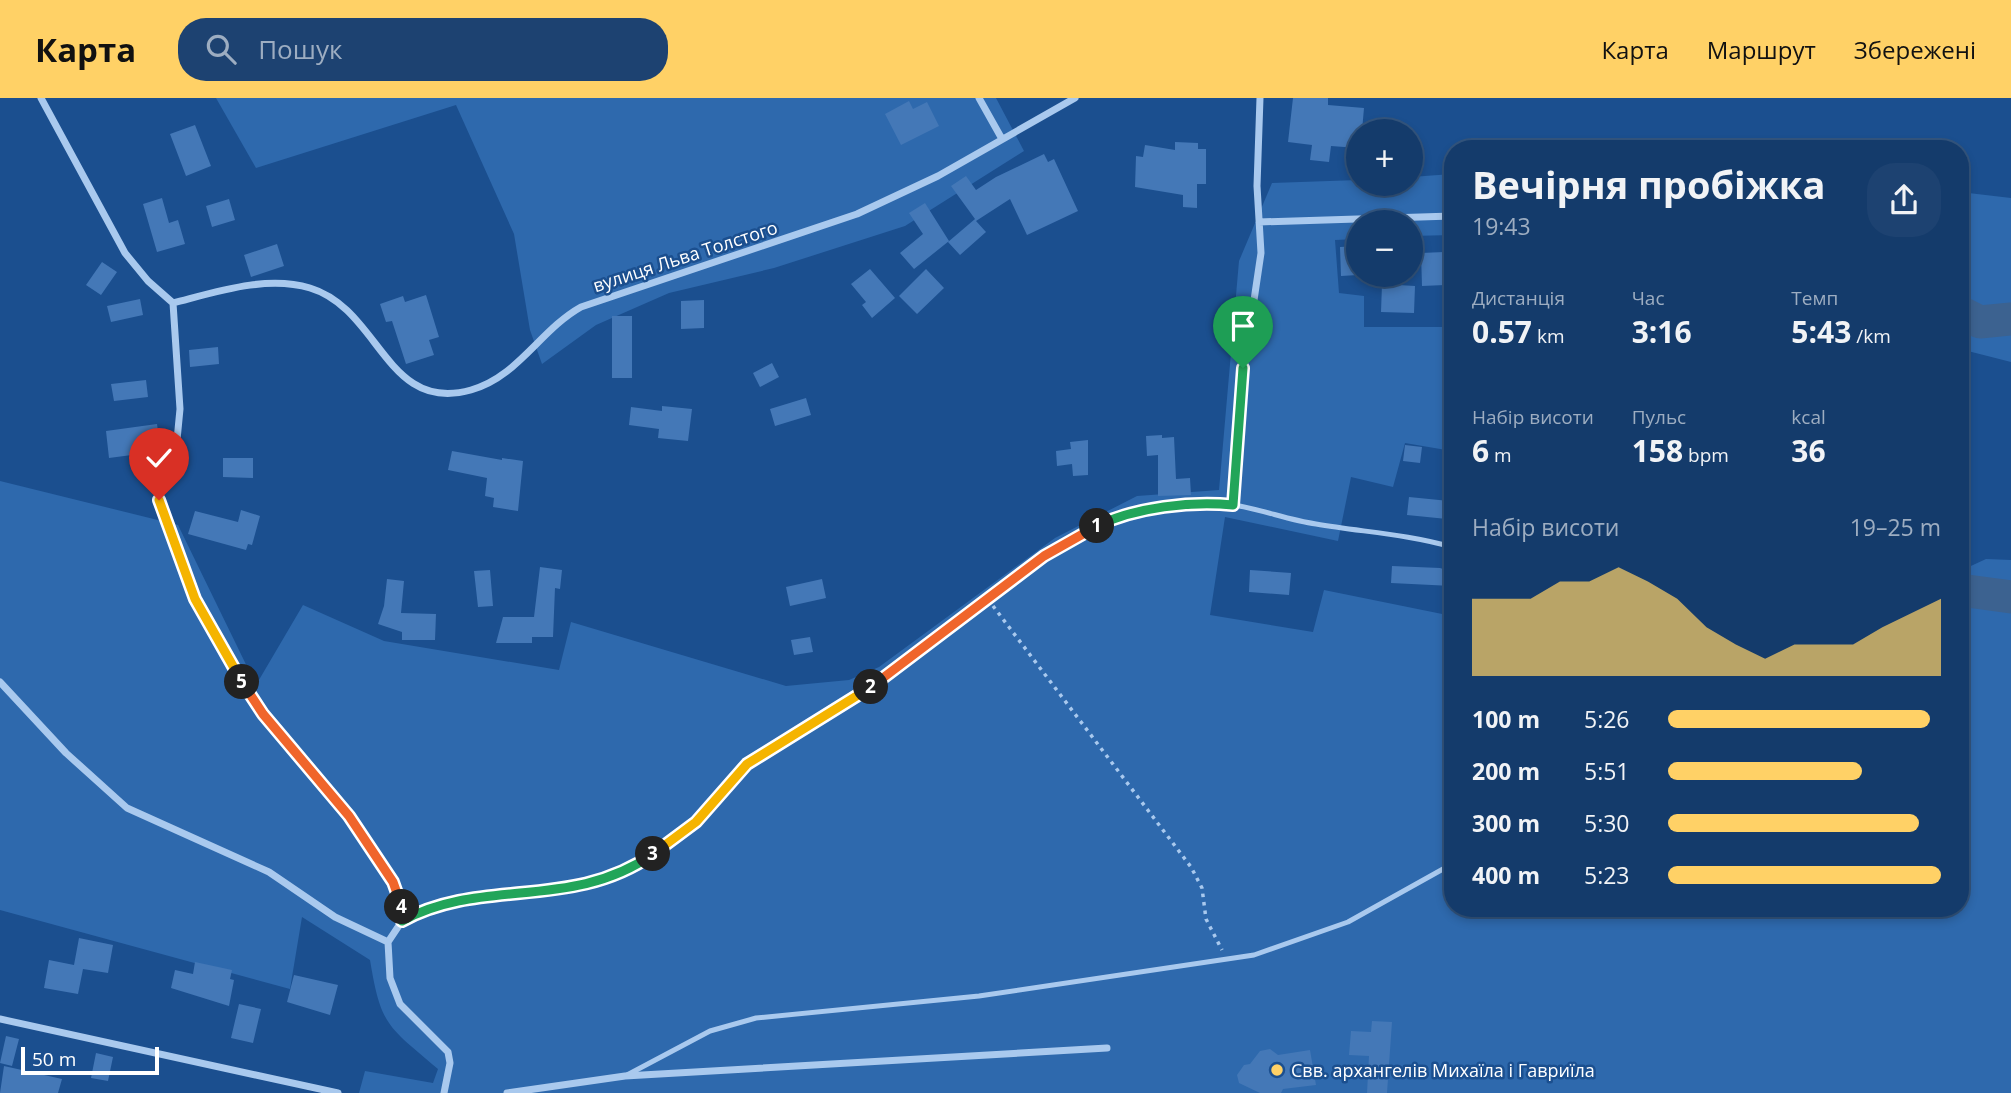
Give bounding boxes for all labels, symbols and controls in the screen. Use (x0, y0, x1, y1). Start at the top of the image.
search box (178, 18, 668, 81)
text: Карта (35, 27, 136, 72)
icon: search (202, 30, 240, 68)
text: Пошук (258, 31, 342, 67)
text: Карта (1601, 33, 1669, 66)
text: Маршрут (1707, 33, 1816, 66)
text: Збережені (1854, 33, 1976, 66)
map controls (1346, 119, 1423, 287)
button: + (1346, 119, 1423, 196)
text: Вечірня пробіжка (1472, 158, 1825, 210)
button: share (1867, 163, 1941, 237)
button: − (1346, 210, 1423, 287)
text: 19:43 (1472, 210, 1531, 242)
street label: вулиця Льва Толстого (590, 215, 780, 297)
text: Дистанція (1472, 285, 1565, 311)
text: Час (1632, 285, 1665, 311)
text: Темп (1791, 285, 1838, 311)
pin (1213, 296, 1273, 368)
icon: arrive (1224, 307, 1262, 345)
text: 0.57 (1472, 311, 1532, 352)
text: 3:16 (1632, 311, 1692, 352)
text: 5:43 (1791, 311, 1851, 352)
text: km (1532, 323, 1565, 349)
text: /km (1851, 323, 1891, 349)
text: Набір висоти (1472, 404, 1594, 430)
text: Пульс (1632, 404, 1686, 430)
text: kcal (1791, 404, 1826, 430)
pin (129, 428, 189, 500)
text: 6 (1472, 430, 1489, 471)
text: 158 (1632, 430, 1683, 471)
text: 36 (1791, 430, 1826, 471)
icon: check (140, 439, 178, 477)
text: m (1489, 442, 1512, 468)
text: bpm (1683, 442, 1729, 468)
pin: 1 (1080, 508, 1114, 544)
text: Набір висоти (1472, 511, 1619, 543)
text: 19–25 m (1850, 511, 1941, 543)
text: 1 (1091, 512, 1102, 538)
pin: 5 (224, 664, 260, 700)
text: 5 (236, 668, 247, 694)
pin: 2 (854, 670, 888, 704)
text: 2 (865, 673, 876, 699)
text: 100 m (1472, 703, 1540, 735)
text: 5:26 (1584, 703, 1630, 735)
text: 200 m (1472, 755, 1540, 787)
text: 5:51 (1584, 755, 1630, 787)
text: 300 m (1472, 807, 1540, 839)
text: 5:30 (1584, 807, 1630, 839)
pin: 3 (636, 836, 670, 872)
text: 3 (647, 840, 658, 866)
text: 400 m (1472, 859, 1540, 891)
text: 5:23 (1584, 859, 1630, 891)
pin: 4 (384, 890, 420, 924)
text: 4 (396, 893, 407, 919)
scale bar (21, 1044, 159, 1076)
text: 50 m (32, 1046, 76, 1072)
place label: Свв. архангелів Михаїла і Гавриїла (1291, 1058, 1595, 1082)
marker: Свв. архангелів Михаїла і Гавриїла (1269, 1062, 1285, 1078)

